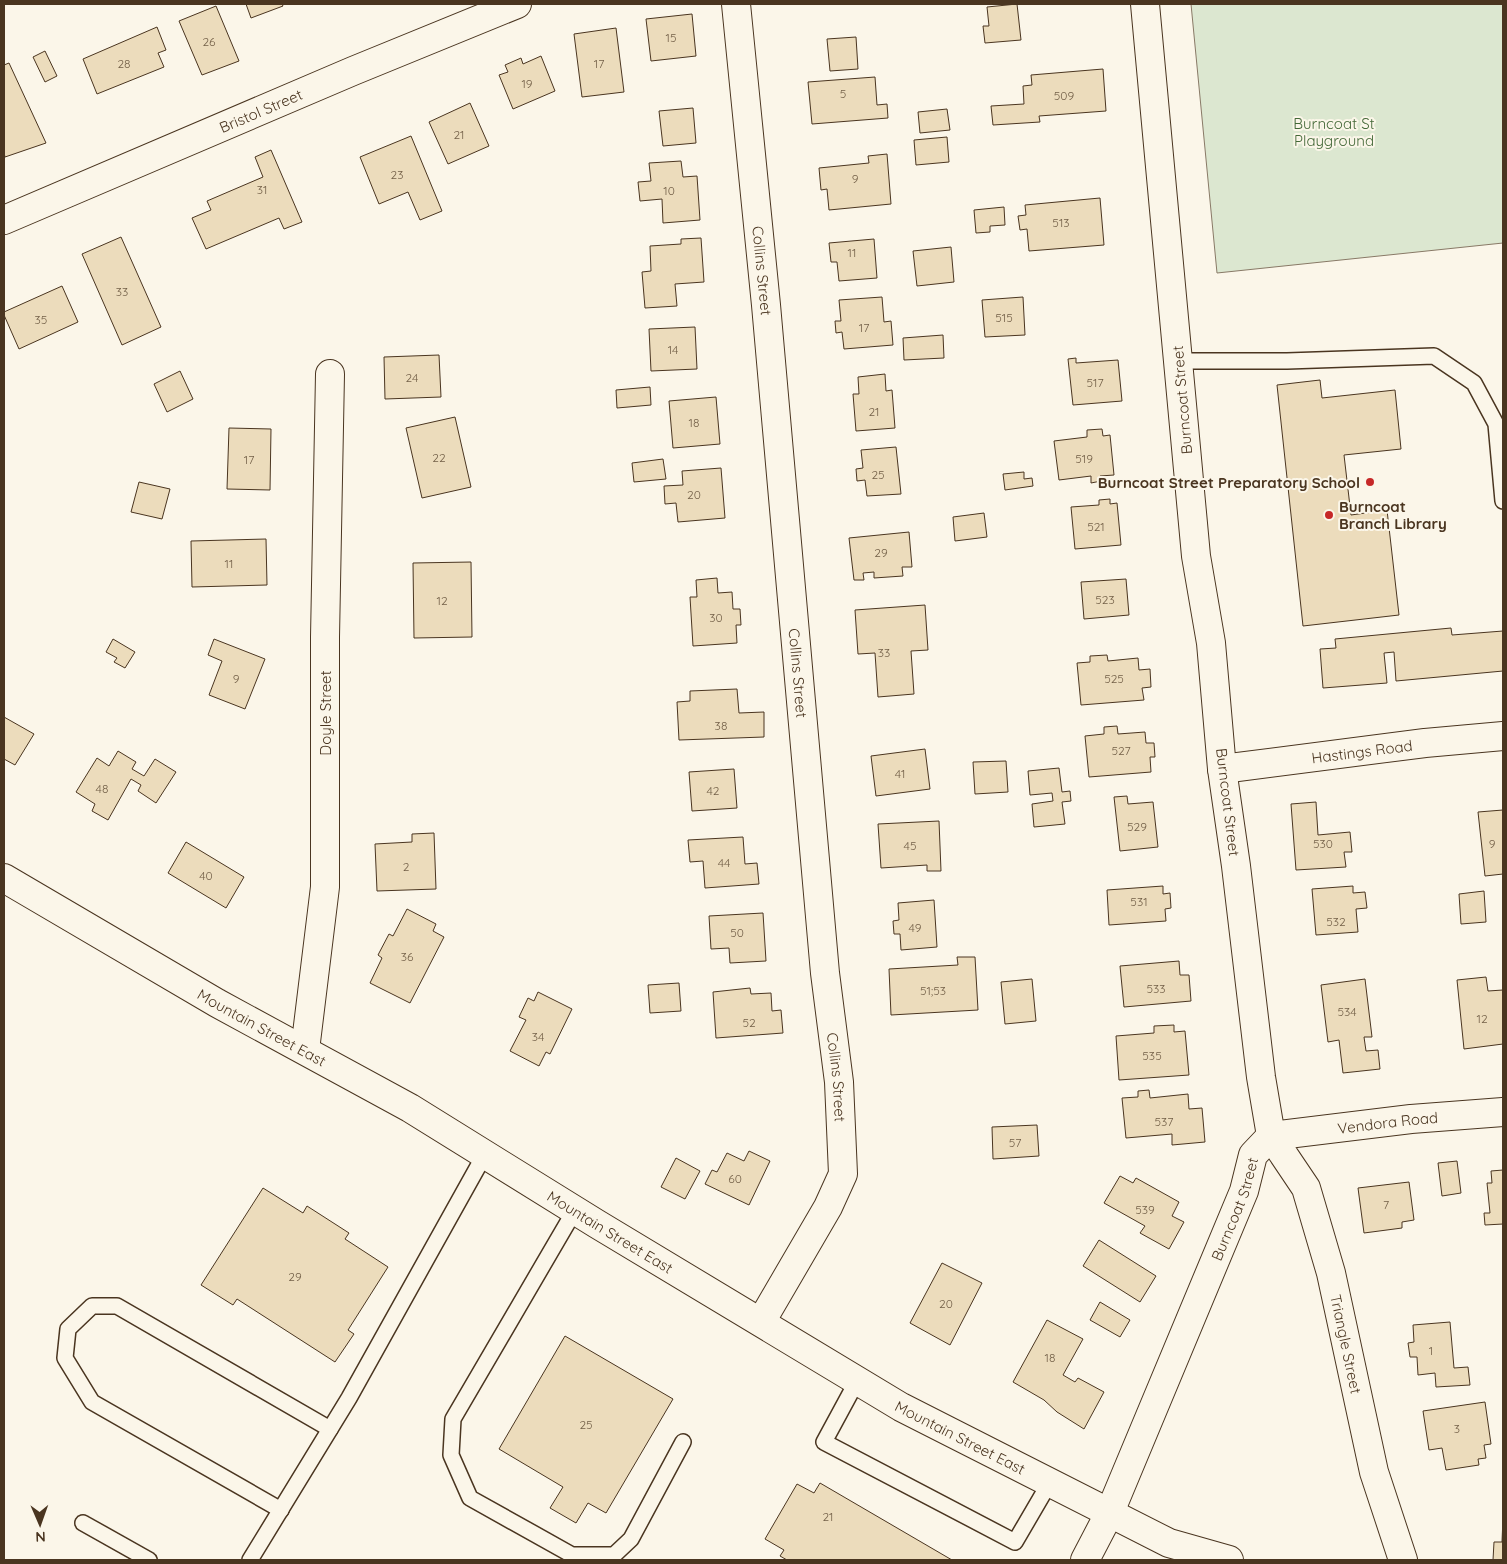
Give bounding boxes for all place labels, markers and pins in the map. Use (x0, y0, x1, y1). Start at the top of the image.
place label: Burncoat Street Preparatory School (1098, 473, 1360, 492)
marker: Burncoat Street Preparatory School (1364, 476, 1376, 488)
place label: Burncoat Branch Library (1339, 497, 1447, 533)
marker: Burncoat Branch Library (1323, 509, 1335, 521)

